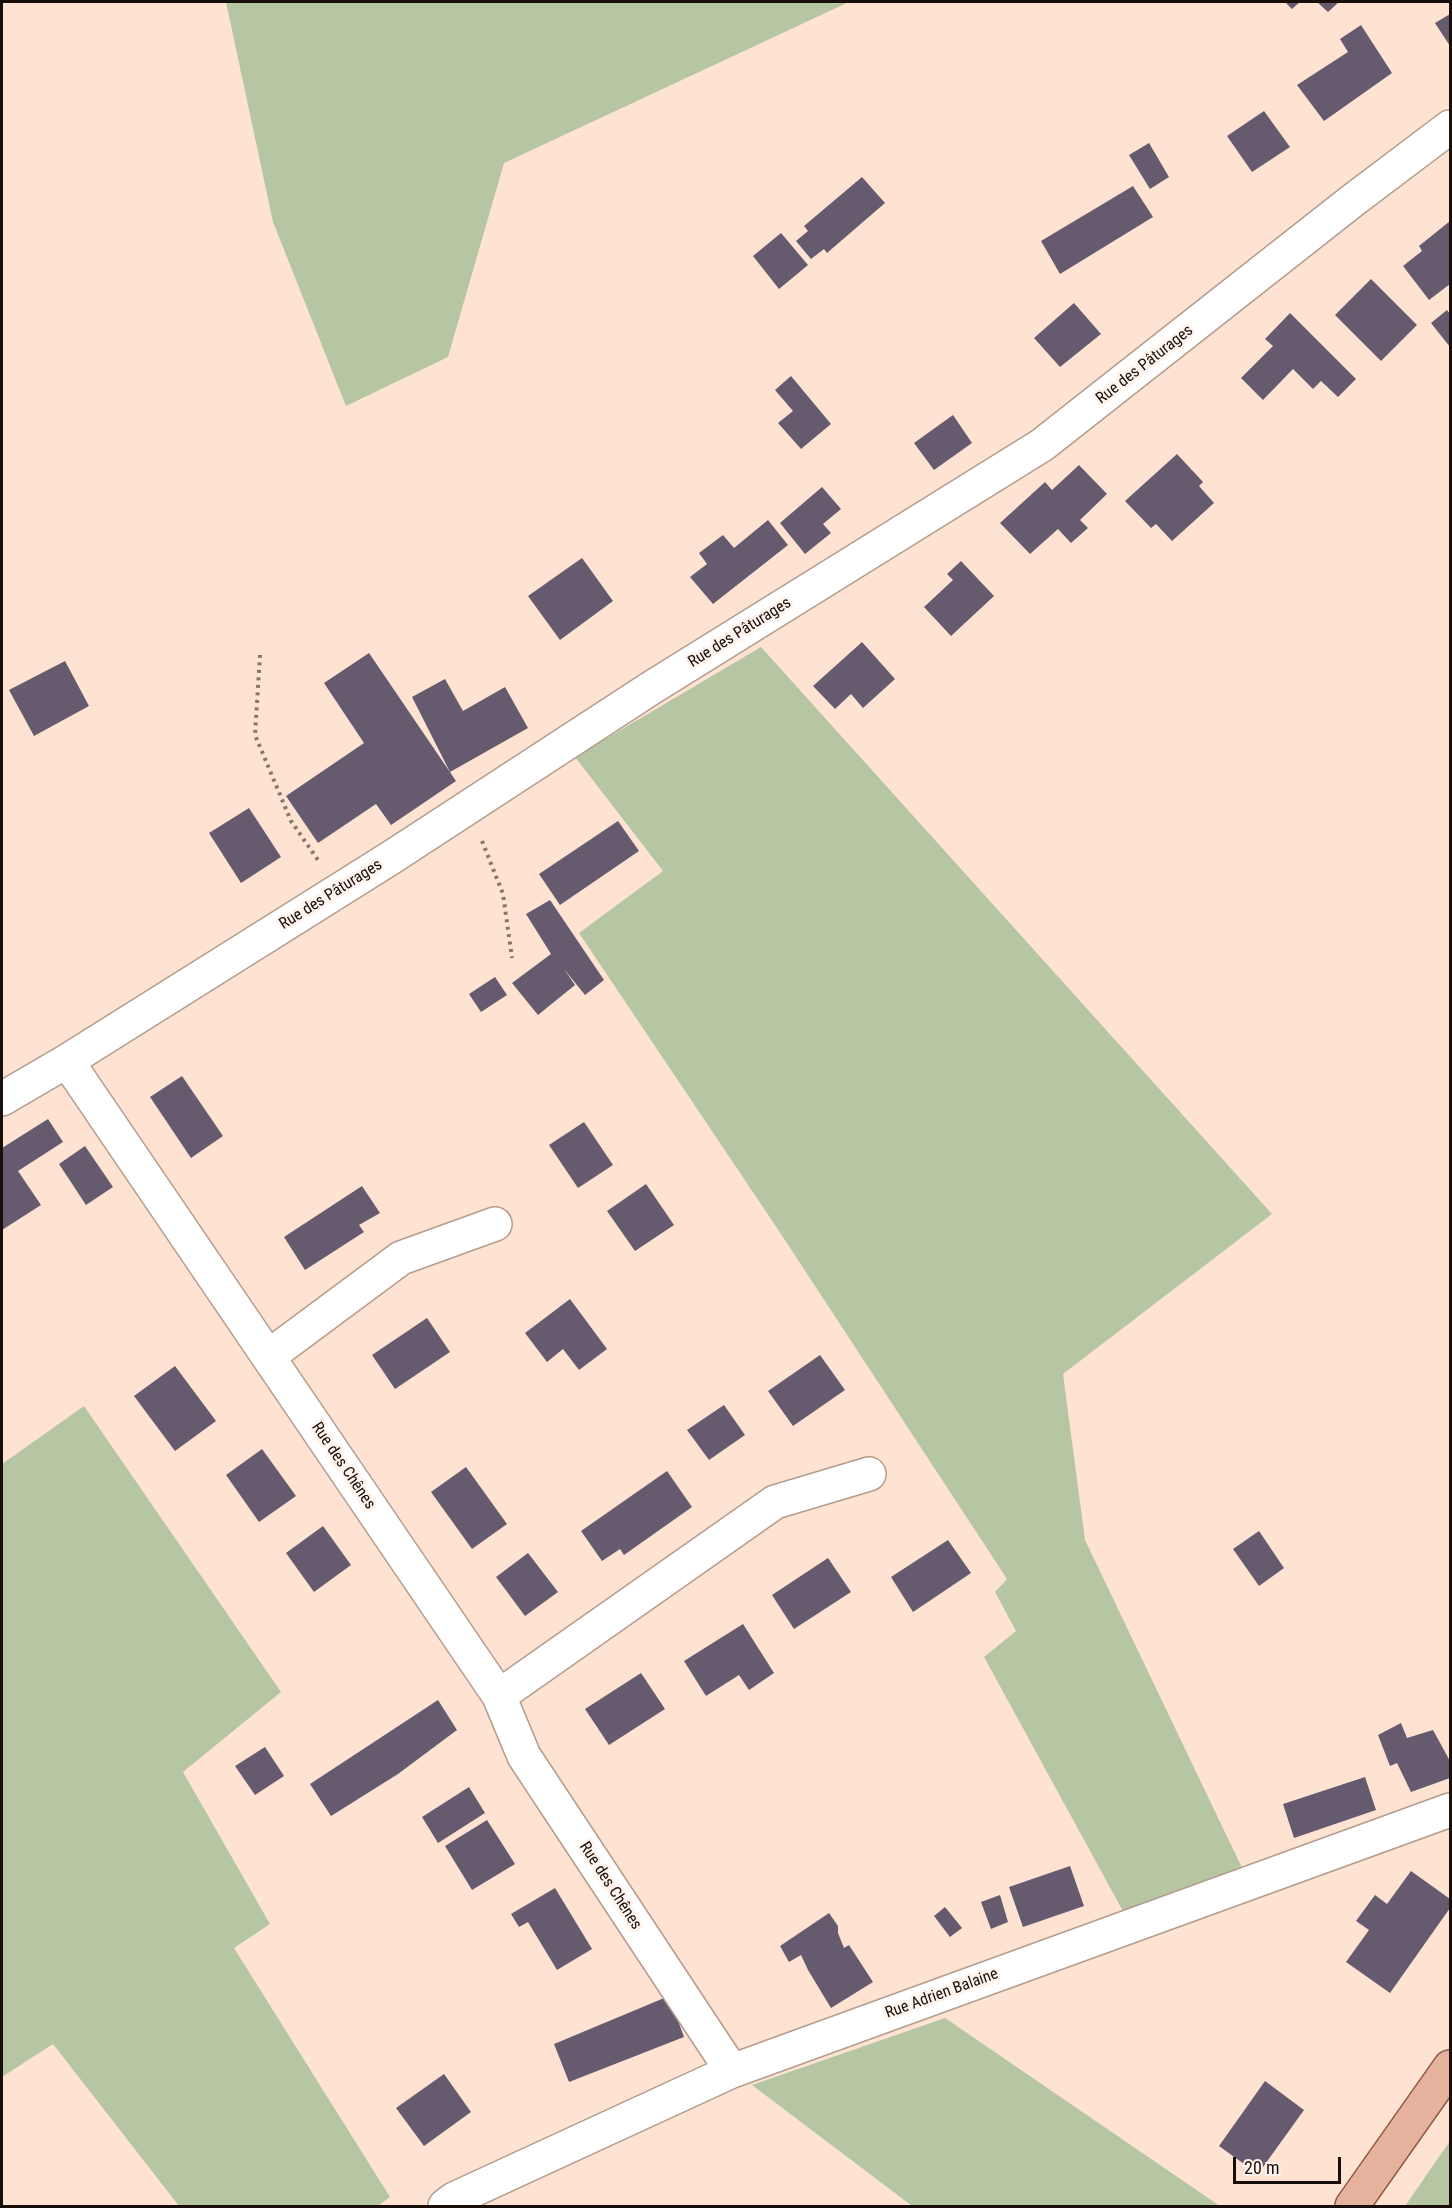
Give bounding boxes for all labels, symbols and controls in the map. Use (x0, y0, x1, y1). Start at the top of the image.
street label: Rue des Pâturages (1093, 321, 1197, 409)
street label: Rue des Pâturages (685, 594, 795, 672)
street label: Rue des Pâturages (276, 856, 386, 934)
street label: Rue des Chênes (307, 1419, 379, 1513)
street label: Rue des Chênes (575, 1839, 645, 1933)
street label: Rue Adrien Balaine (883, 1965, 1001, 2023)
scale bar (1236, 2145, 1344, 2183)
text: 20 m (1244, 2157, 1279, 2178)

